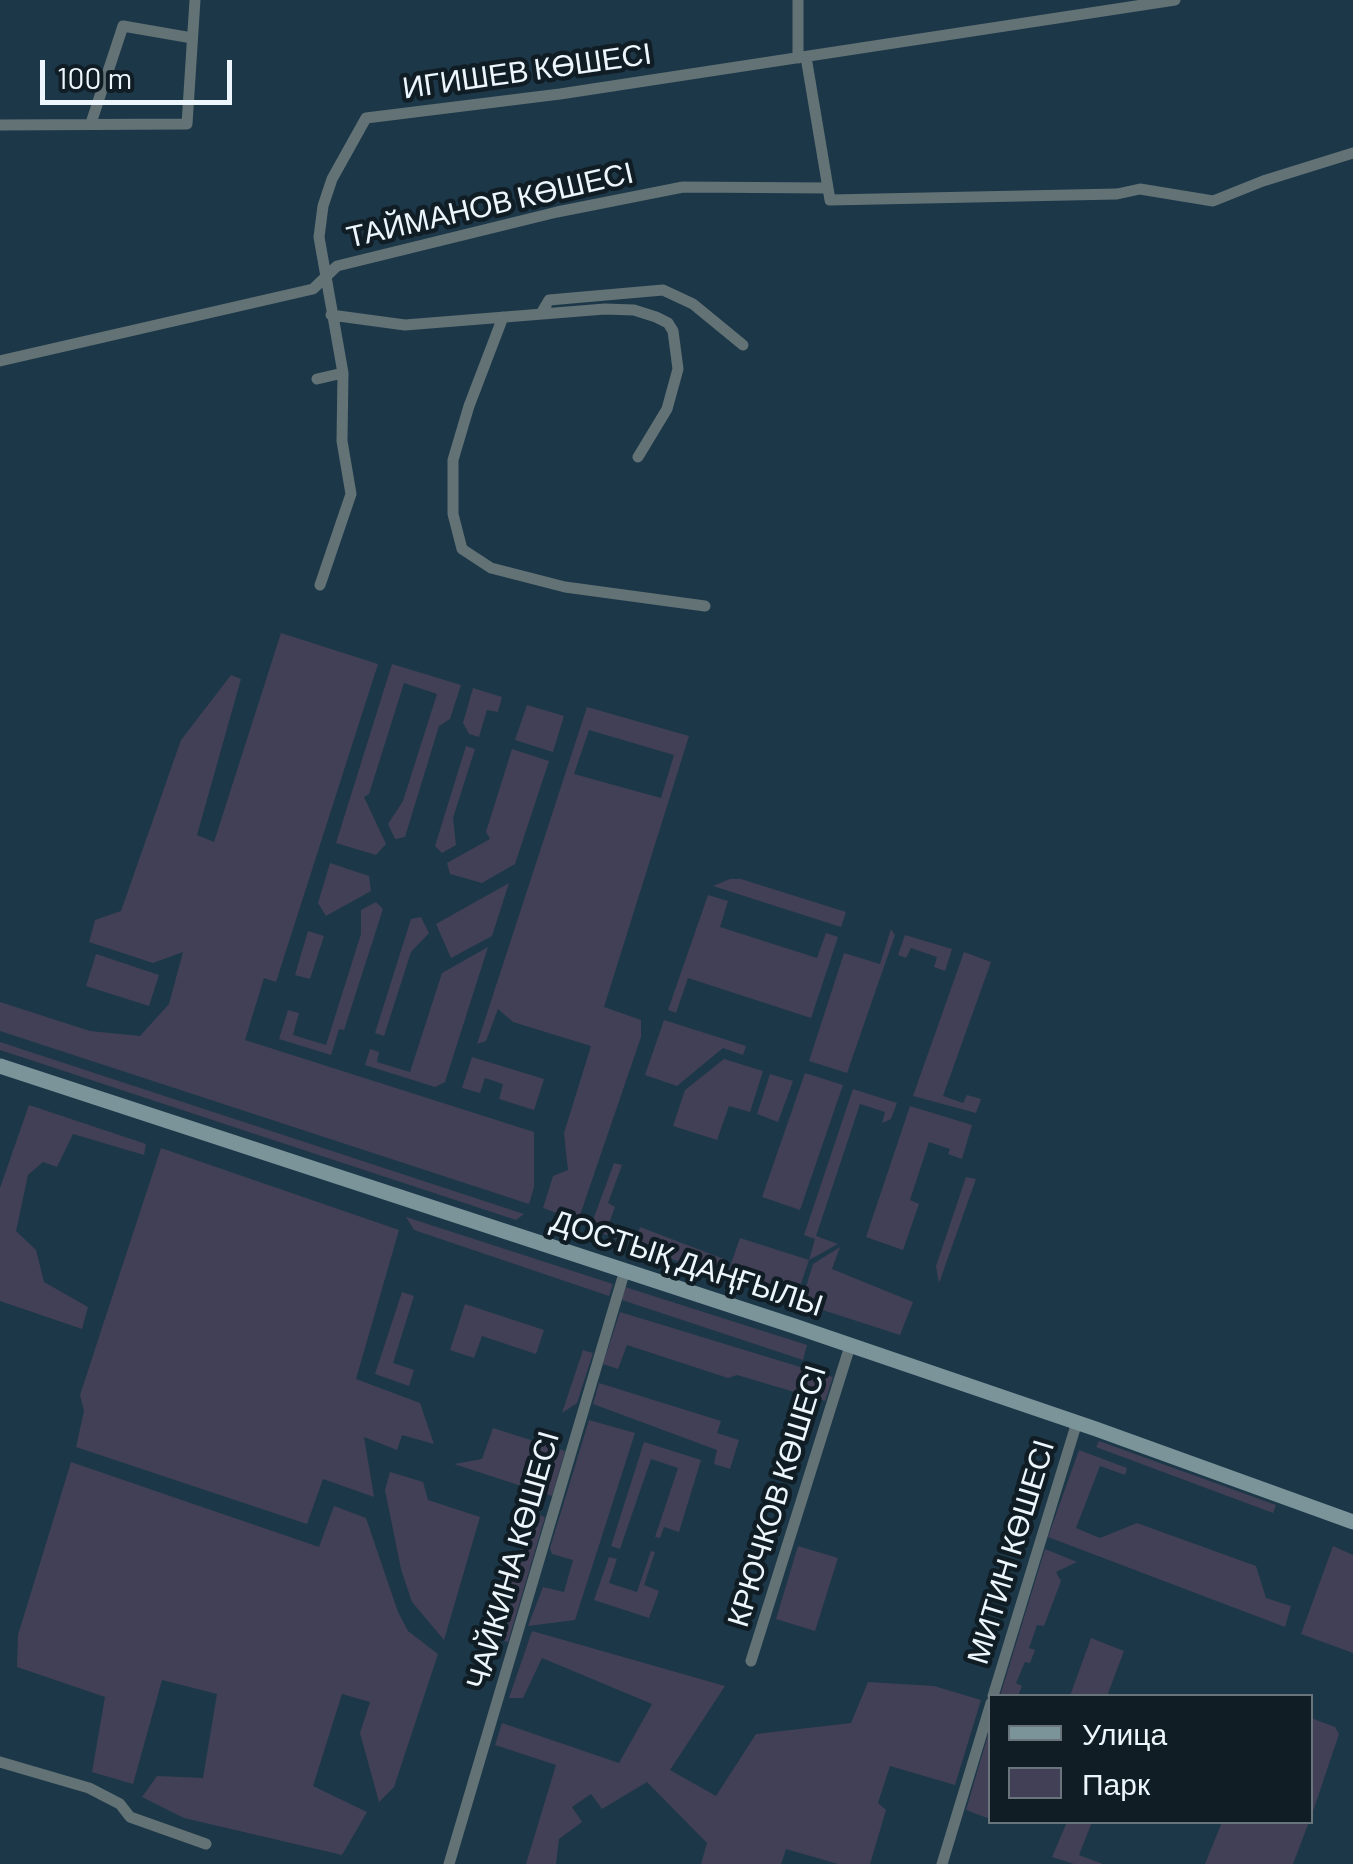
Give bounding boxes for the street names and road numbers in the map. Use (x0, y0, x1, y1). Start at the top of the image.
street label: ИГИШЕВ КӨШЕСІ (400, 36, 654, 106)
street label: ТАЙМАНОВ КӨШЕСІ (343, 154, 637, 256)
street label: ДОСТЫҚ ДАҢҒЫЛЫ (547, 1202, 827, 1324)
street label: КРЮЧКОВ КӨШЕСІ (720, 1361, 834, 1631)
street label: ЧАЙКИНА КӨШЕСІ (459, 1427, 567, 1693)
street label: МИТИН КӨШЕСІ (960, 1436, 1062, 1668)

